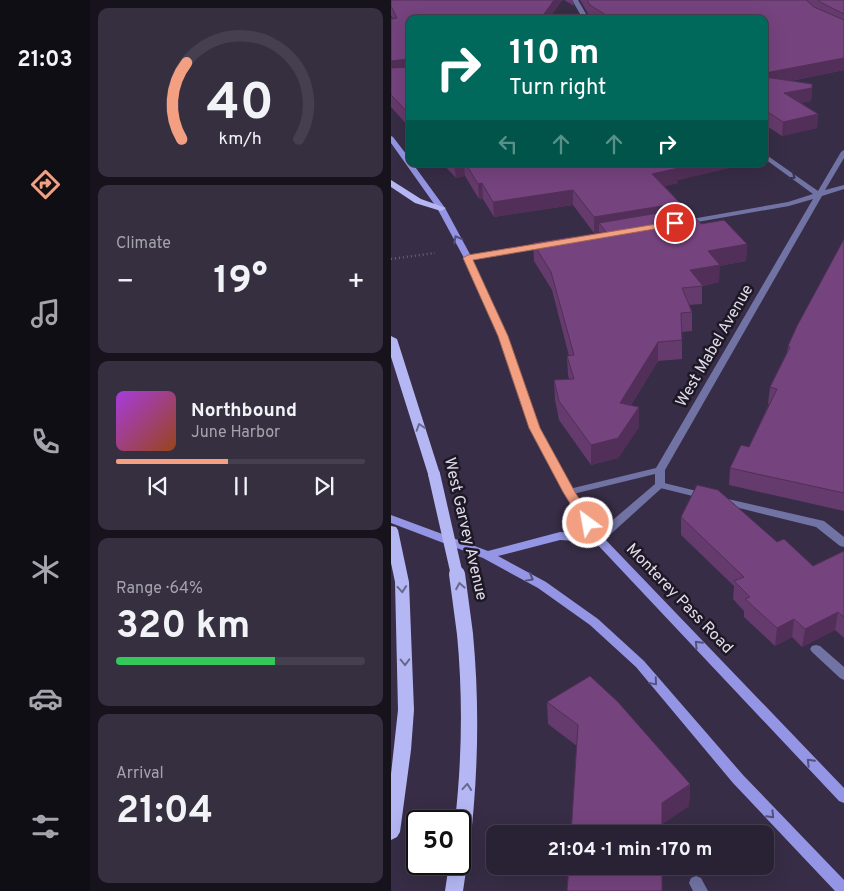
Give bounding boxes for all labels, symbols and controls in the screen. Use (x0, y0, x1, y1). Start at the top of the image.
text: 110 m (509, 32, 599, 76)
icon: right (426, 35, 491, 100)
text: 21:03 (17, 47, 73, 74)
text: 40 (207, 72, 274, 138)
text: Turn right (509, 75, 606, 102)
text: km/h (219, 128, 262, 151)
icon: left (494, 130, 522, 158)
icon: ahead (547, 130, 575, 158)
icon: ahead (600, 130, 628, 158)
icon: right (653, 130, 681, 158)
icon: directions (28, 167, 63, 202)
one-way arrow (786, 170, 796, 179)
pin (654, 202, 696, 244)
icon: arrive (661, 209, 689, 237)
text: Climate (116, 234, 171, 254)
one-way arrow (454, 235, 464, 244)
text: 19° (213, 258, 268, 307)
text: − (116, 265, 134, 301)
text: + (347, 265, 365, 301)
street label: West Mabel Avenue (672, 281, 758, 411)
icon: music (28, 296, 63, 331)
text: Northbound (191, 399, 297, 423)
text: June Harbor (191, 423, 280, 443)
icon: phone (28, 424, 63, 459)
one-way arrow (415, 424, 425, 432)
street label: West Garvey Avenue (439, 456, 491, 602)
icon: previous (144, 472, 172, 500)
icon: pause (227, 472, 255, 500)
icon: next (310, 472, 338, 500)
position arrow (561, 496, 613, 548)
street label: Monterey Pass Road (621, 540, 737, 658)
icon: climate (28, 552, 63, 587)
one-way arrow (525, 572, 534, 582)
text: Range · 64% (116, 579, 203, 599)
one-way arrow (455, 582, 466, 590)
one-way arrow (397, 585, 408, 593)
text: 320 km (116, 603, 250, 652)
one-way arrow (695, 641, 704, 650)
one-way arrow (400, 658, 410, 666)
one-way arrow (649, 676, 658, 685)
icon: car (28, 681, 63, 716)
one-way arrow (807, 758, 816, 767)
text: Arrival (116, 764, 164, 784)
one-way arrow (461, 783, 472, 791)
text: 21:04 (116, 788, 213, 837)
icon: filters (28, 809, 63, 844)
one-way arrow (765, 809, 774, 818)
speed limit sign: 50 (406, 810, 471, 875)
text: 21:04 · 1 min · 170 m (548, 838, 712, 862)

